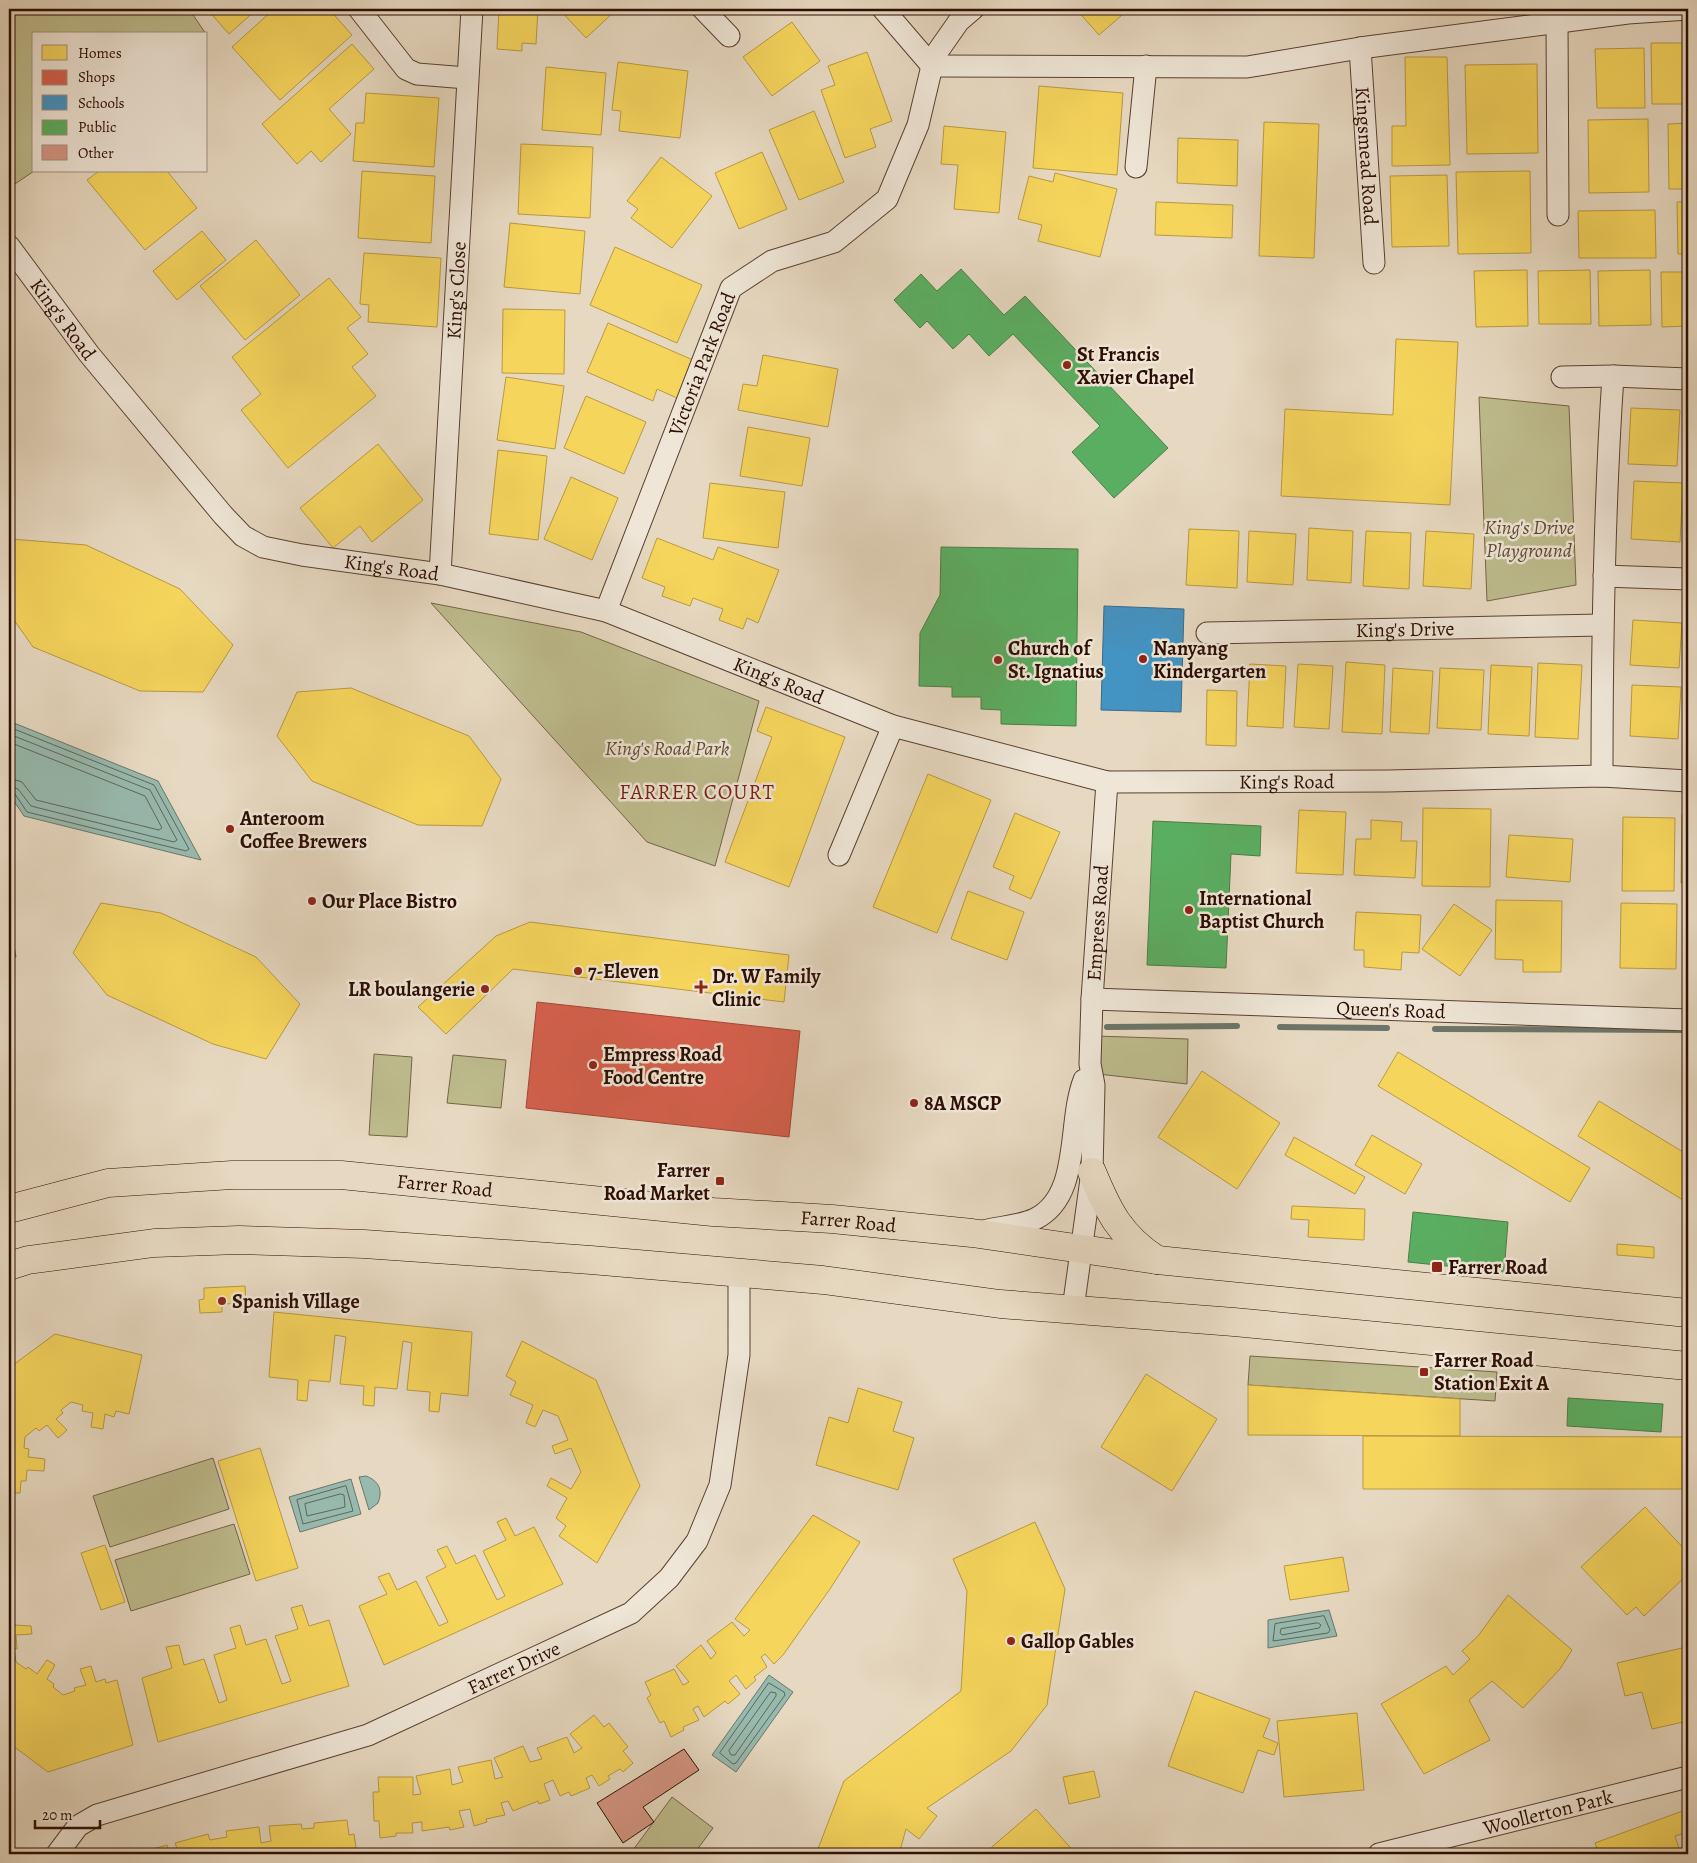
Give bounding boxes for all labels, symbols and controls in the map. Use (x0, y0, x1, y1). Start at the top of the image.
legend (32, 32, 208, 172)
text: Homes (78, 43, 122, 63)
text: Shops (78, 67, 115, 87)
street label: Kingsmead Road (1349, 86, 1385, 226)
text: Schools (78, 93, 125, 113)
text: Public (78, 117, 116, 137)
text: Other (78, 143, 114, 163)
street label: King's Close (440, 241, 473, 340)
street label: King's Road (24, 273, 102, 366)
street label: Victoria Park Road (662, 288, 742, 441)
place label: St Francis Xavier Chapel (1077, 341, 1195, 391)
marker: St Francis Xavier Chapel (1061, 359, 1073, 371)
park label: King's Drive Playground (1484, 514, 1574, 564)
street label: King's Road (342, 548, 441, 588)
street label: King's Drive (1355, 615, 1455, 644)
place label: Church of St. Ignatius (1008, 635, 1104, 685)
place label: Nanyang Kindergarten (1153, 635, 1266, 685)
street label: King's Road (729, 650, 828, 711)
marker: Nanyang Kindergarten (1137, 653, 1149, 665)
marker: Church of St. Ignatius (992, 654, 1004, 666)
park label: King's Road Park (605, 735, 729, 762)
street label: King's Road (1239, 768, 1335, 796)
district label: FARRER COURT (619, 778, 775, 806)
place label: Anteroom Coffee Brewers (239, 805, 367, 855)
marker: Anteroom Coffee Brewers (224, 823, 236, 835)
street label: Empress Road (1080, 864, 1115, 982)
place label: International Baptist Church (1199, 885, 1324, 935)
place label: Our Place Bistro (322, 888, 457, 915)
marker: Our Place Bistro (306, 895, 318, 907)
marker: International Baptist Church (1183, 904, 1195, 916)
place label: 7-Eleven (588, 958, 659, 985)
place label: Dr. W Family Clinic (712, 963, 821, 1013)
marker: 7-Eleven (572, 965, 584, 977)
place label: LR boulangerie (348, 976, 475, 1003)
marker: Dr. W Family Clinic (694, 980, 708, 994)
marker: LR boulangerie (479, 983, 491, 995)
street label: Queen's Road (1336, 995, 1446, 1025)
place label: Empress Road Food Centre (603, 1041, 722, 1091)
marker: Empress Road Food Centre (587, 1059, 599, 1071)
place label: 8A MSCP (924, 1090, 1001, 1117)
marker: 8A MSCP (908, 1097, 920, 1109)
place label: Farrer Road Market (603, 1157, 710, 1207)
street label: Farrer Road (396, 1168, 494, 1204)
marker: Farrer Road Market (714, 1175, 726, 1187)
street label: Farrer Road (800, 1204, 898, 1239)
place label: Farrer Road (1448, 1254, 1548, 1281)
marker: Farrer Road (1430, 1260, 1444, 1274)
place label: Spanish Village (232, 1288, 360, 1315)
marker: Spanish Village (216, 1295, 228, 1307)
place label: Farrer Road Station Exit A (1434, 1347, 1549, 1397)
marker: Farrer Road Station Exit A (1418, 1366, 1430, 1378)
place label: Gallop Gables (1021, 1628, 1134, 1655)
street label: Farrer Drive (463, 1635, 565, 1701)
marker: Gallop Gables (1005, 1635, 1017, 1647)
street label: Woollerton Park (1479, 1783, 1616, 1842)
scale bar (35, 1798, 100, 1830)
text: 20 m (42, 1805, 73, 1825)

